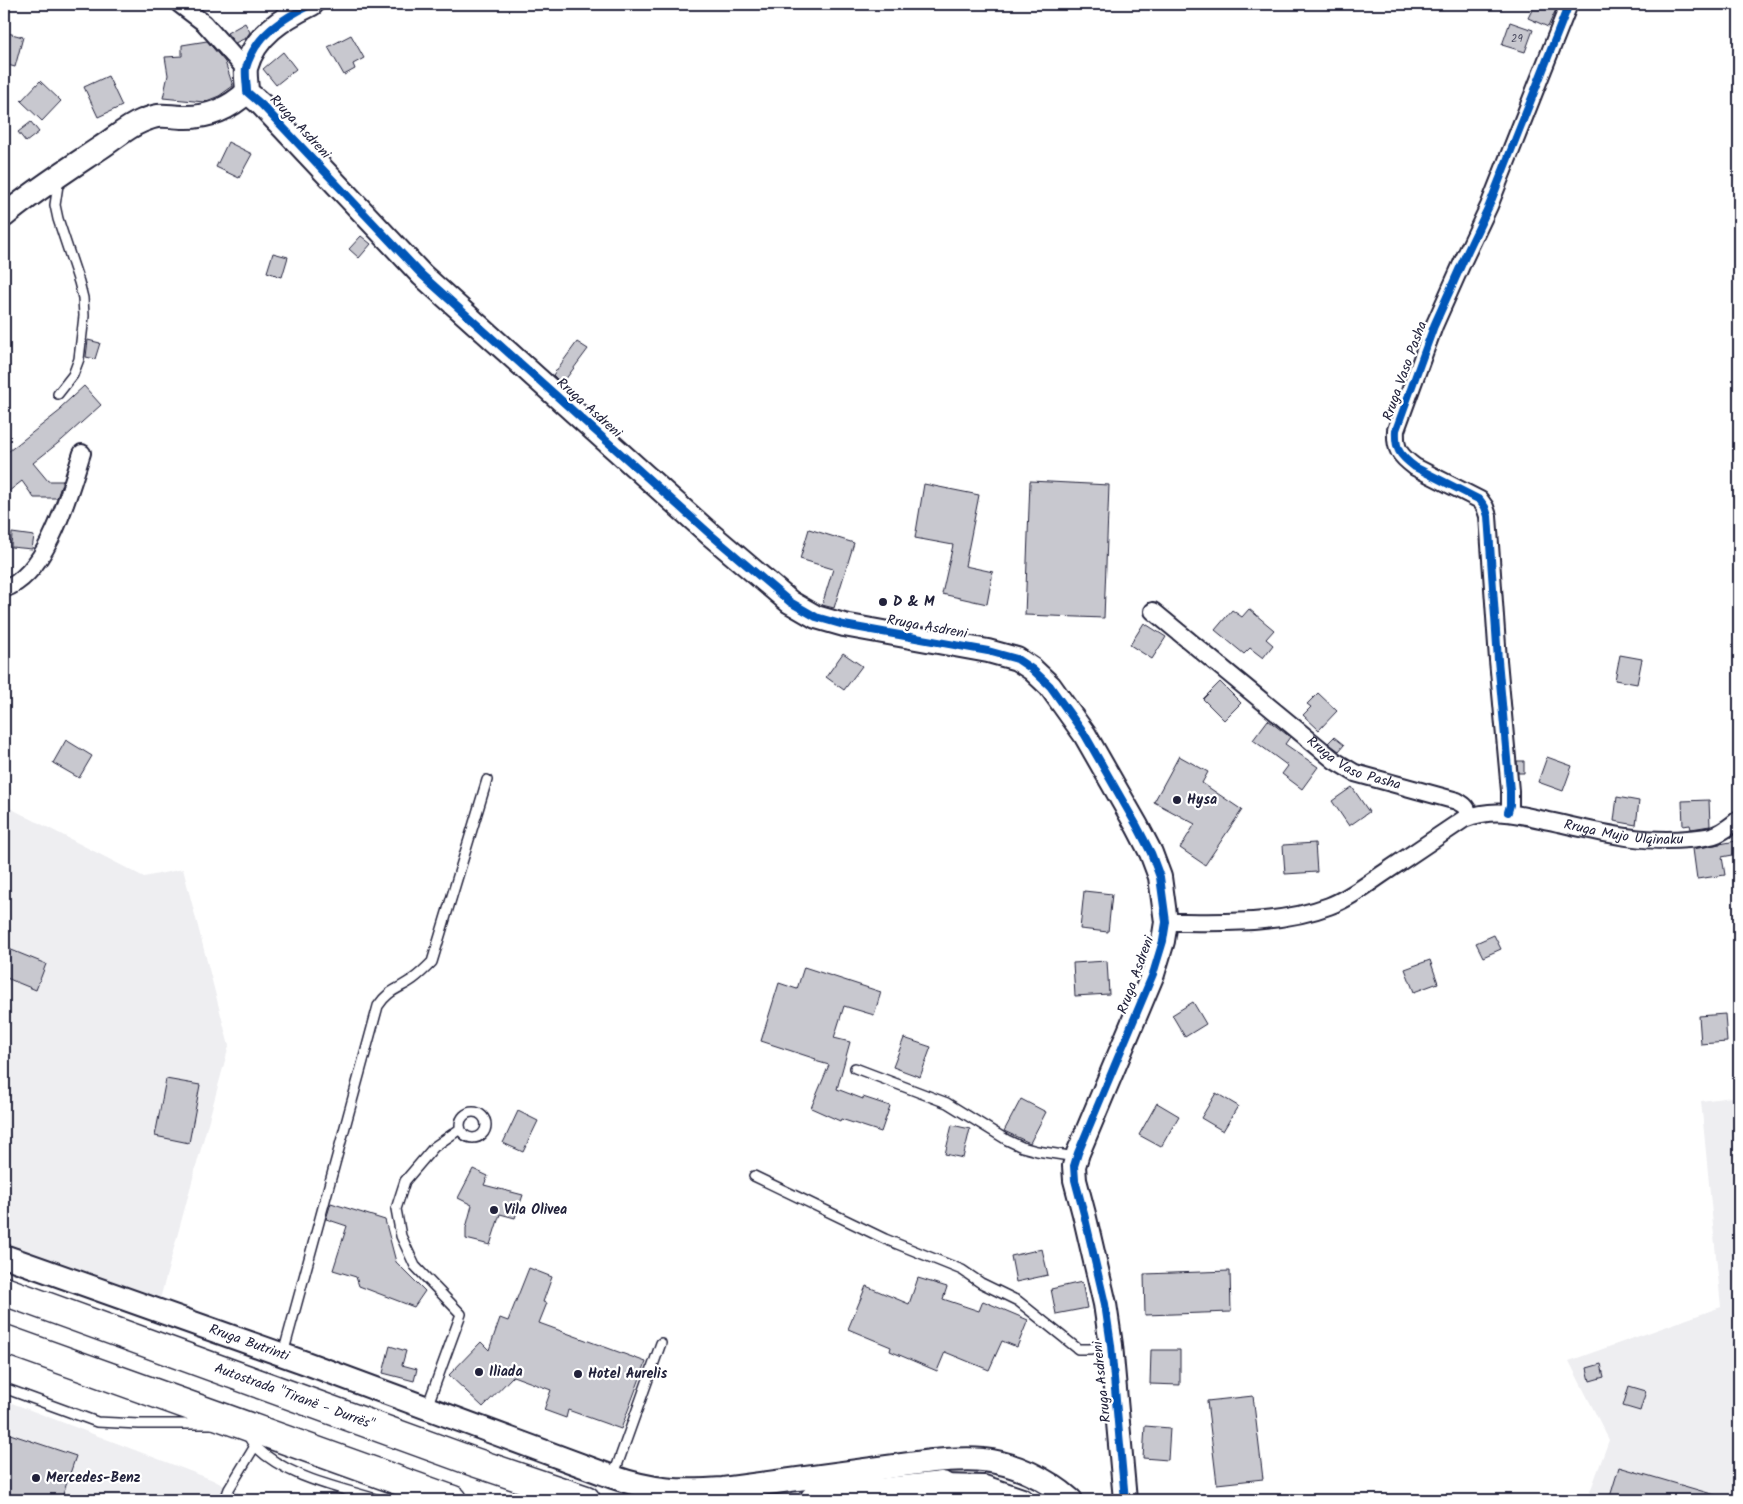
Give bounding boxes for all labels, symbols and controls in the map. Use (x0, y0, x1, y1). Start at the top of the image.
house number: 29 (1511, 30, 1524, 48)
street label: Rruga Asdreni (264, 90, 336, 165)
street label: Rruga Vaso Pasha (1377, 318, 1433, 424)
street label: Rruga Asdreni (551, 373, 627, 444)
place label: D & M (893, 591, 935, 613)
marker: D & M (877, 596, 889, 608)
street label: Rruga Asdreni (885, 609, 970, 645)
street label: Rruga Vaso Pasha (1302, 731, 1403, 796)
place label: Hysa (1187, 789, 1217, 811)
marker: Hysa (1171, 794, 1183, 806)
street label: Rruga Mujo Ulqinaku (1562, 814, 1684, 851)
street label: Rruga Asdreni (1112, 932, 1161, 1017)
place label: Vila Olivea (504, 1199, 567, 1221)
marker: Vila Olivea (488, 1204, 500, 1216)
street label: Rruga Butrinti (206, 1318, 293, 1367)
street label: Rruga Asdreni (1087, 1340, 1117, 1424)
street label: Autostrada "Tiranë - Durrës" (211, 1357, 378, 1436)
place label: Iliada (489, 1361, 523, 1383)
place label: Hotel Aurelis (588, 1363, 668, 1385)
marker: Iliada (473, 1366, 485, 1378)
marker: Hotel Aurelis (572, 1368, 584, 1380)
place label: Mercedes-Benz (46, 1467, 141, 1489)
marker: Mercedes-Benz (30, 1472, 42, 1484)

